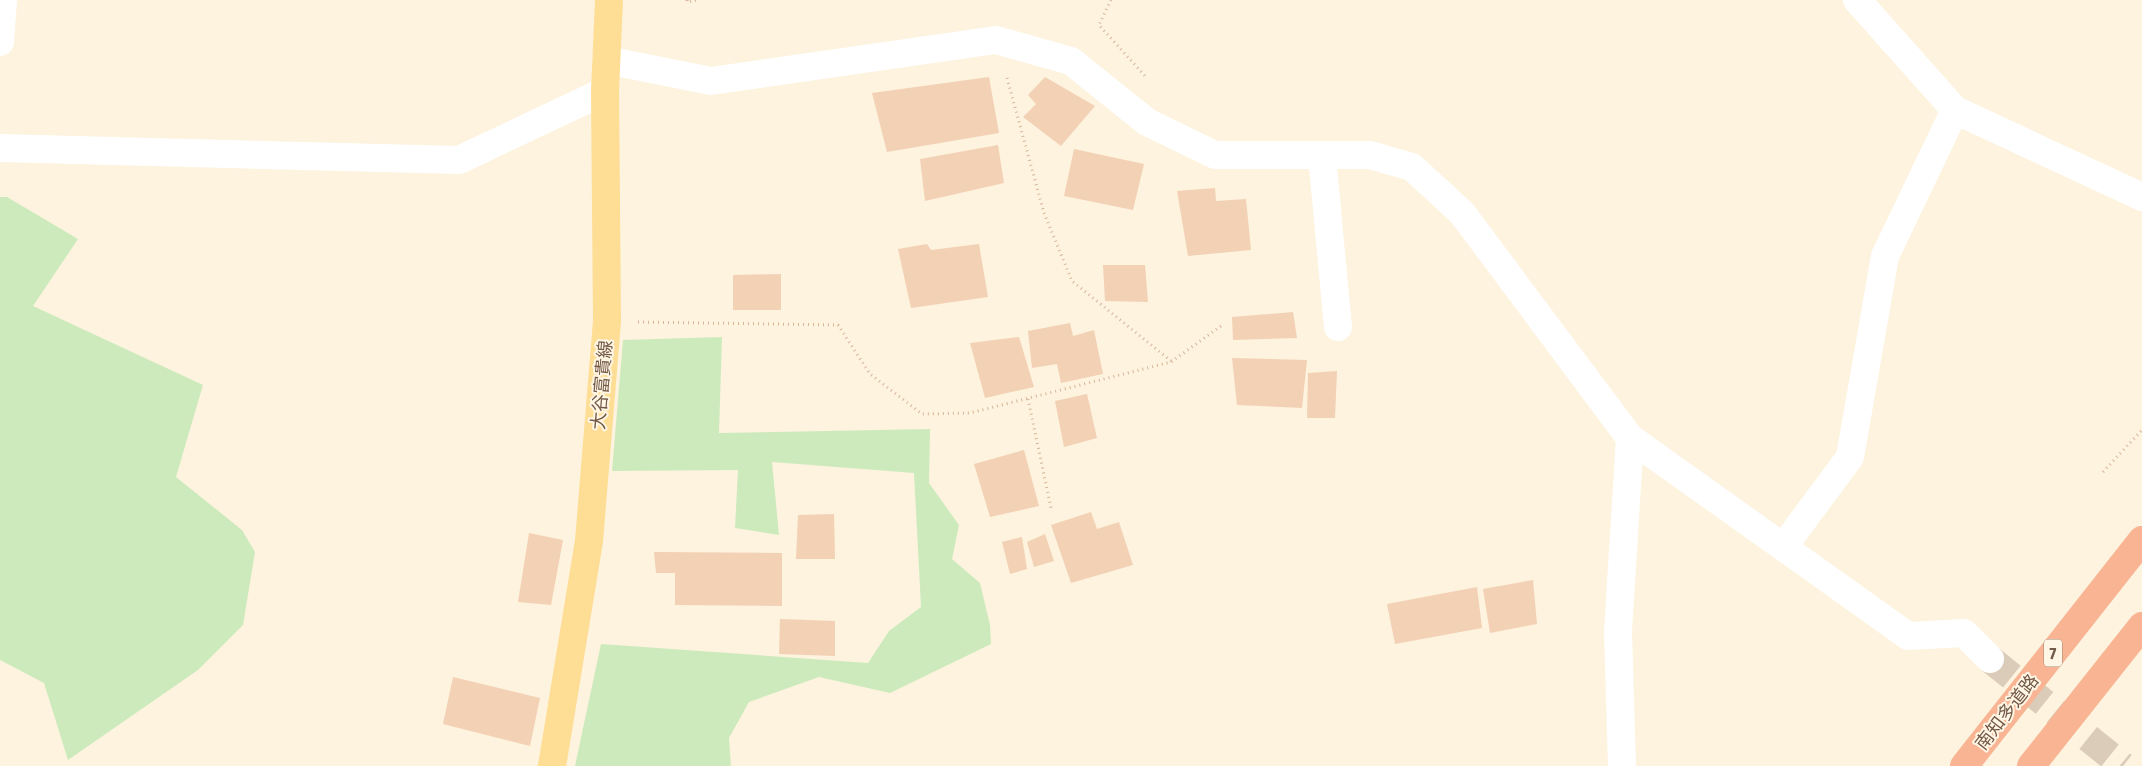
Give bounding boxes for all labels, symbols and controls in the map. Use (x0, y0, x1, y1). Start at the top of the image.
street label: 大谷富貴線 (587, 339, 617, 431)
road number: 7 (2044, 640, 2062, 666)
street label: 南知多道路 (1971, 670, 2043, 754)

